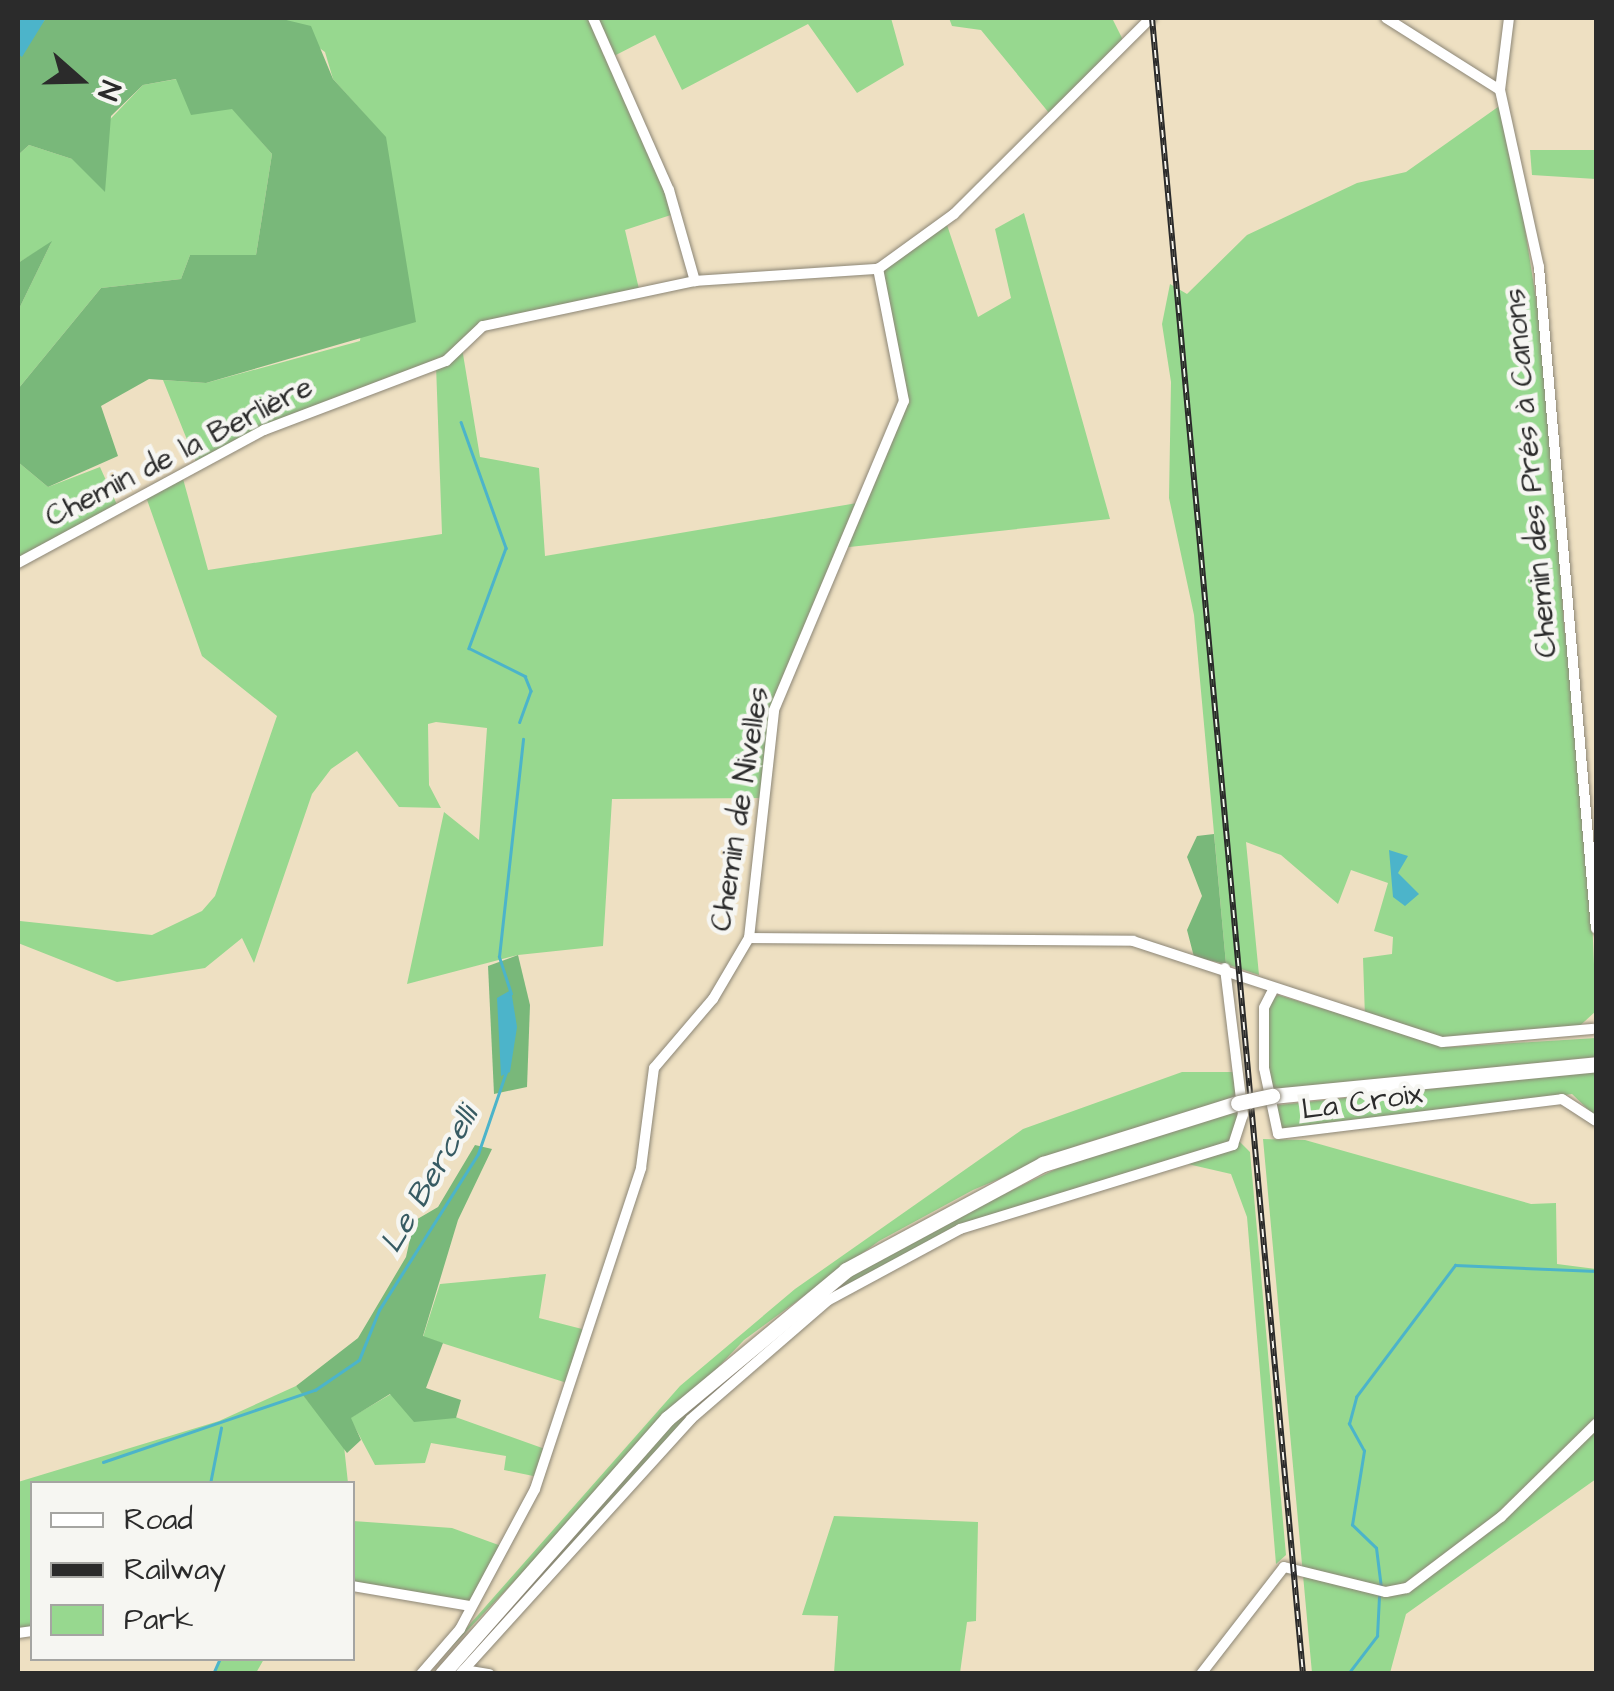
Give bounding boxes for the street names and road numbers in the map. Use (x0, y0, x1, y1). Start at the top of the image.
street label: Chemin des Prés à Canons (1497, 287, 1565, 659)
street label: Chemin de la Berlière (39, 369, 319, 535)
street label: Chemin de Nivelles (703, 684, 777, 934)
street label: La Croix (1299, 1076, 1425, 1128)

